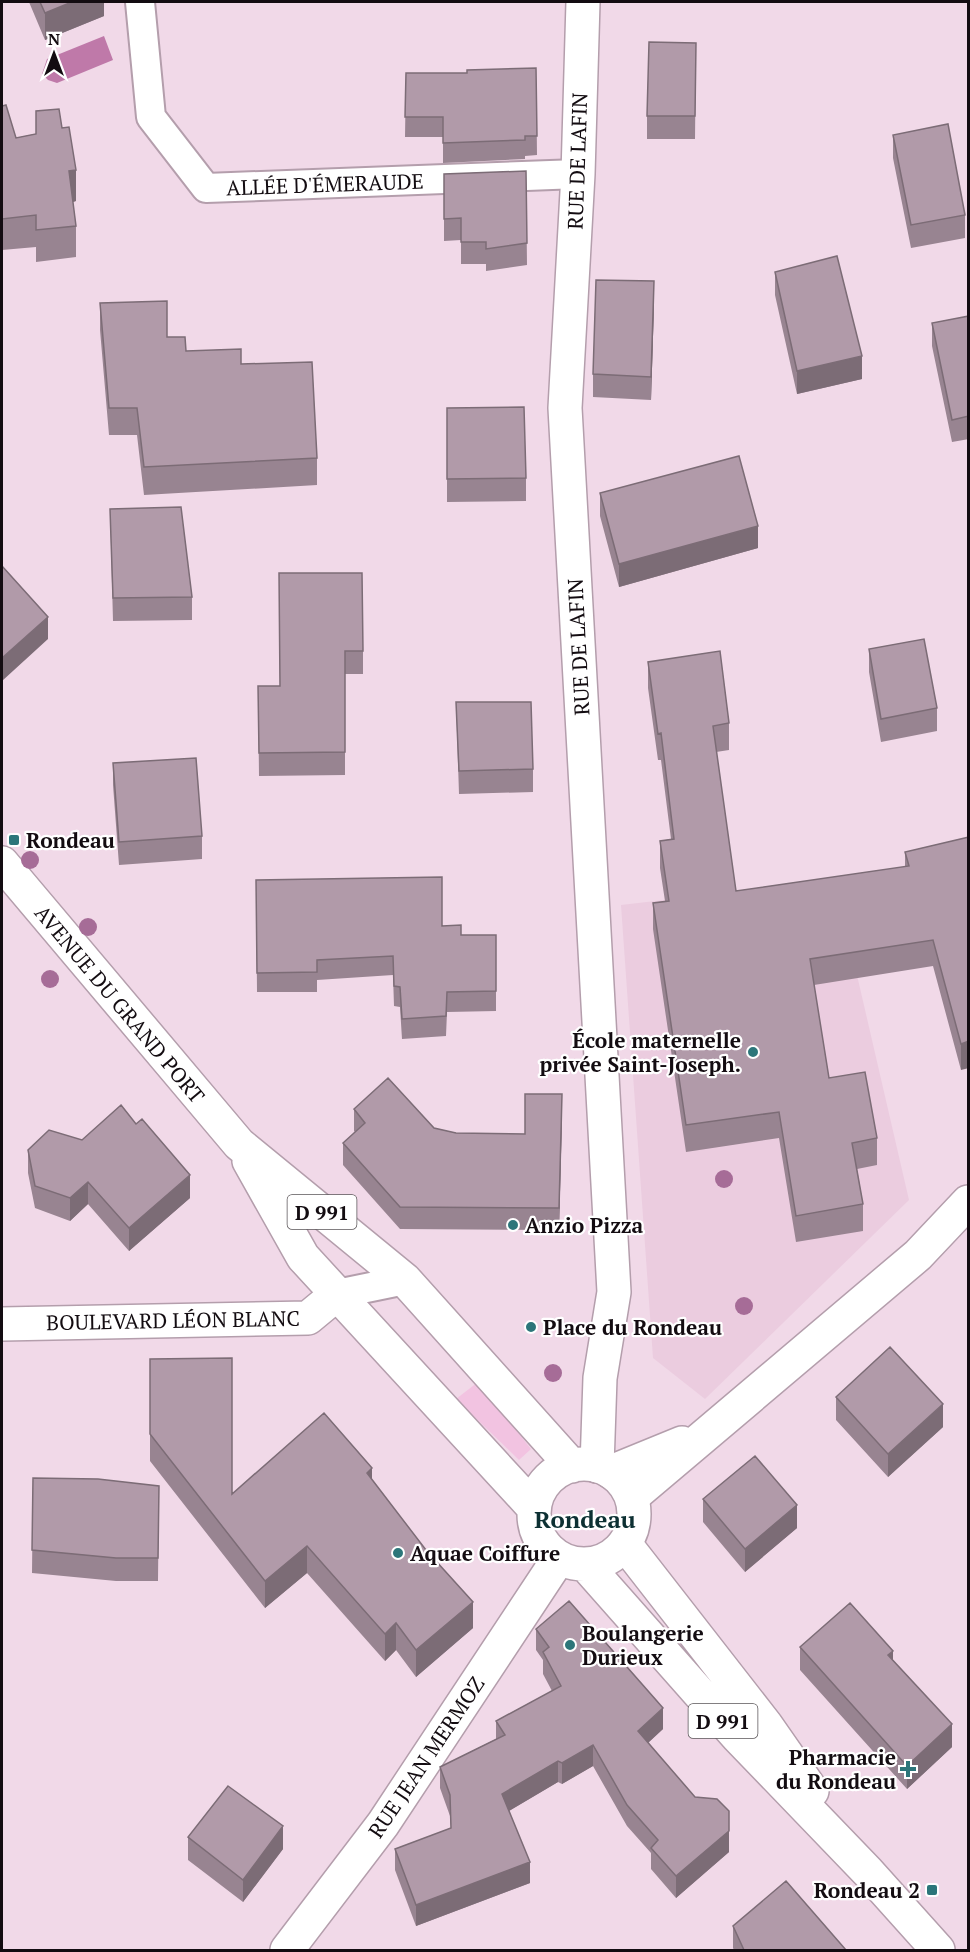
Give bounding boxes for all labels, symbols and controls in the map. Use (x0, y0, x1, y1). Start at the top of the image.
north arrow (24, 24, 84, 84)
text: N (48, 28, 60, 50)
street label: RUE DE LAFIN (561, 92, 593, 230)
street label: ALLÉE D'ÉMERAUDE (226, 167, 424, 201)
street label: RUE DE LAFIN (560, 578, 596, 716)
place label: Rondeau (26, 826, 115, 854)
marker: Rondeau (7, 833, 21, 847)
street label: AVENUE DU GRAND PORT (29, 899, 211, 1109)
place label: École maternelle privée Saint-Joseph. (539, 1026, 741, 1078)
marker: École maternelle privée Saint-Joseph. (746, 1045, 760, 1059)
road number: D 991 (288, 1195, 356, 1229)
place label: Anzio Pizza (525, 1211, 643, 1239)
marker: Anzio Pizza (506, 1218, 520, 1232)
street label: BOULEVARD LÉON BLANC (46, 1304, 300, 1336)
place label: Place du Rondeau (543, 1313, 722, 1341)
marker: Place du Rondeau (524, 1320, 538, 1334)
district label: Rondeau (534, 1503, 636, 1535)
place label: Aquae Coiffure (410, 1539, 560, 1567)
marker: Aquae Coiffure (391, 1546, 405, 1560)
place label: Boulangerie Durieux (582, 1619, 704, 1671)
marker: Boulangerie Durieux (563, 1638, 577, 1652)
street label: RUE JEAN MERMOZ (362, 1671, 490, 1843)
road number: D 991 (688, 1704, 758, 1738)
place label: Pharmacie du Rondeau (776, 1743, 896, 1795)
marker: Pharmacie du Rondeau (901, 1762, 915, 1776)
place label: Rondeau 2 (814, 1876, 920, 1904)
marker: Rondeau 2 (925, 1883, 939, 1897)

